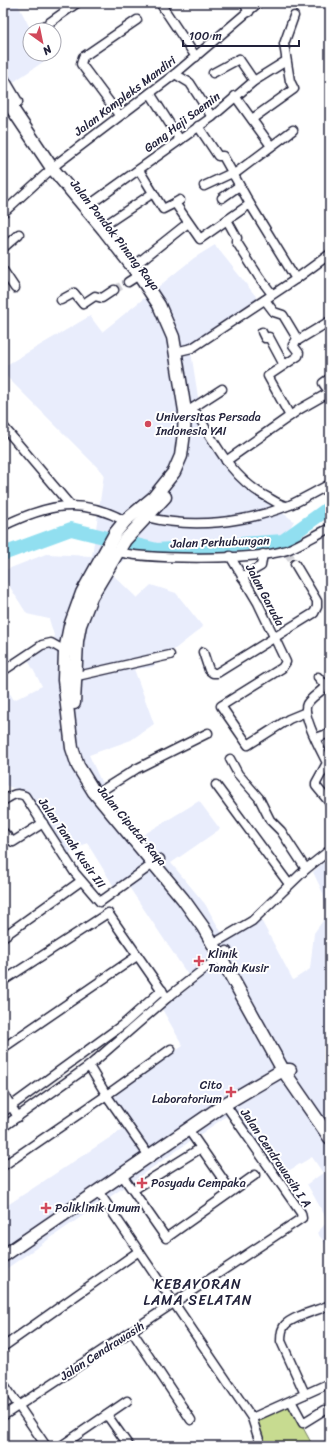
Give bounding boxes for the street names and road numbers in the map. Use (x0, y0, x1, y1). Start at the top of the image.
street label: Jalan Kompleks Mandiri (68, 50, 181, 143)
street label: Gang Haji Saemin (139, 85, 225, 158)
street label: Jalan Pondok Pinang Raya (64, 174, 166, 296)
street label: Jalan Perhubungan (169, 529, 270, 555)
street label: Jalan Garuda (239, 559, 291, 631)
street label: Jalan Ciputat Raya (91, 780, 172, 871)
street label: Jalan Tanah Kusir III (32, 792, 112, 893)
street label: Jalan Cendrawasih I A (234, 1103, 318, 1212)
street label: Jalan Cendrawasih (54, 1315, 149, 1387)

